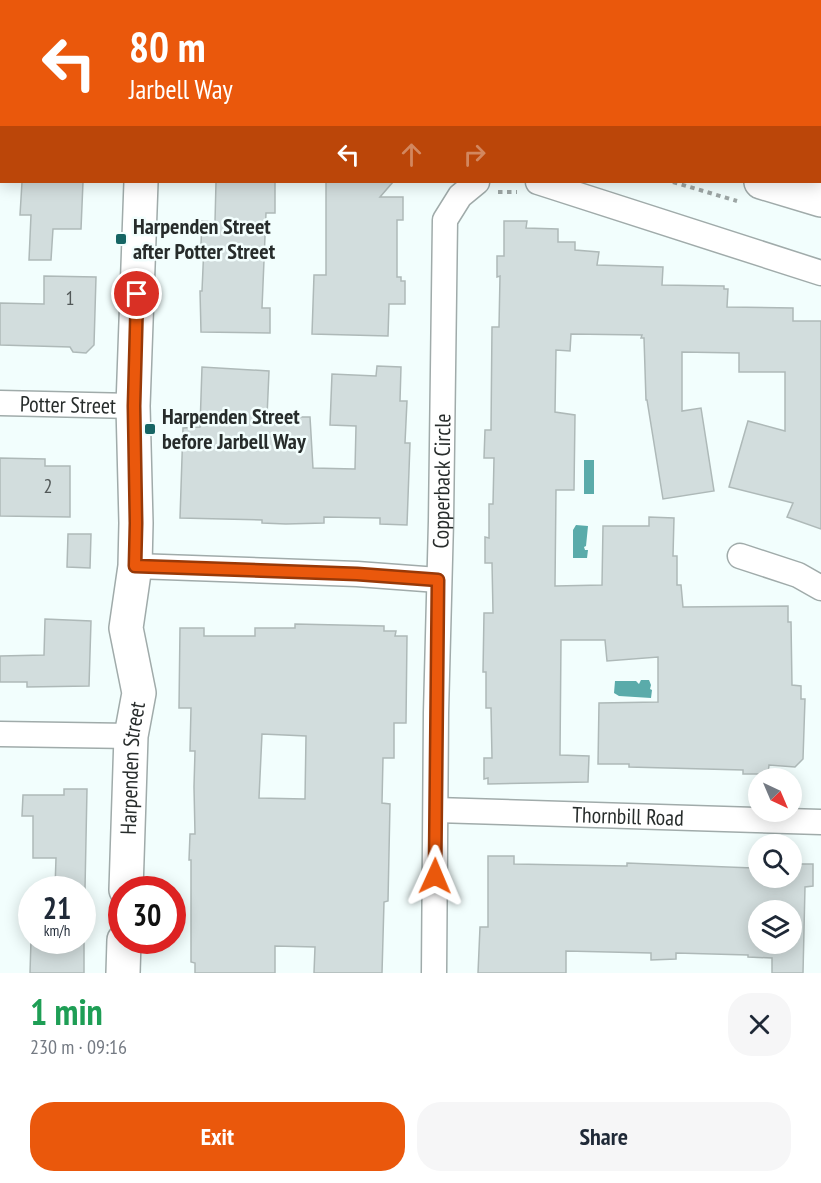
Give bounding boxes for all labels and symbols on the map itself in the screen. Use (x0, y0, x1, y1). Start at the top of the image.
place label: Harpenden Street after Potter Street (133, 212, 276, 265)
marker: Harpenden Street after Potter Street (114, 232, 128, 246)
pin (111, 268, 162, 319)
house number: 1 (66, 285, 75, 311)
street label: Potter Street (20, 389, 116, 420)
place label: Harpenden Street before Jarbell Way (162, 402, 307, 455)
street label: Copperback Circle (426, 413, 456, 549)
marker: Harpenden Street before Jarbell Way (143, 422, 157, 436)
house number: 2 (44, 473, 53, 499)
street label: Harpenden Street (114, 699, 151, 835)
north arrow (748, 768, 802, 822)
street label: Thornbill Road (572, 800, 684, 832)
position arrow (403, 844, 467, 908)
speed limit sign: 30 (108, 876, 186, 954)

